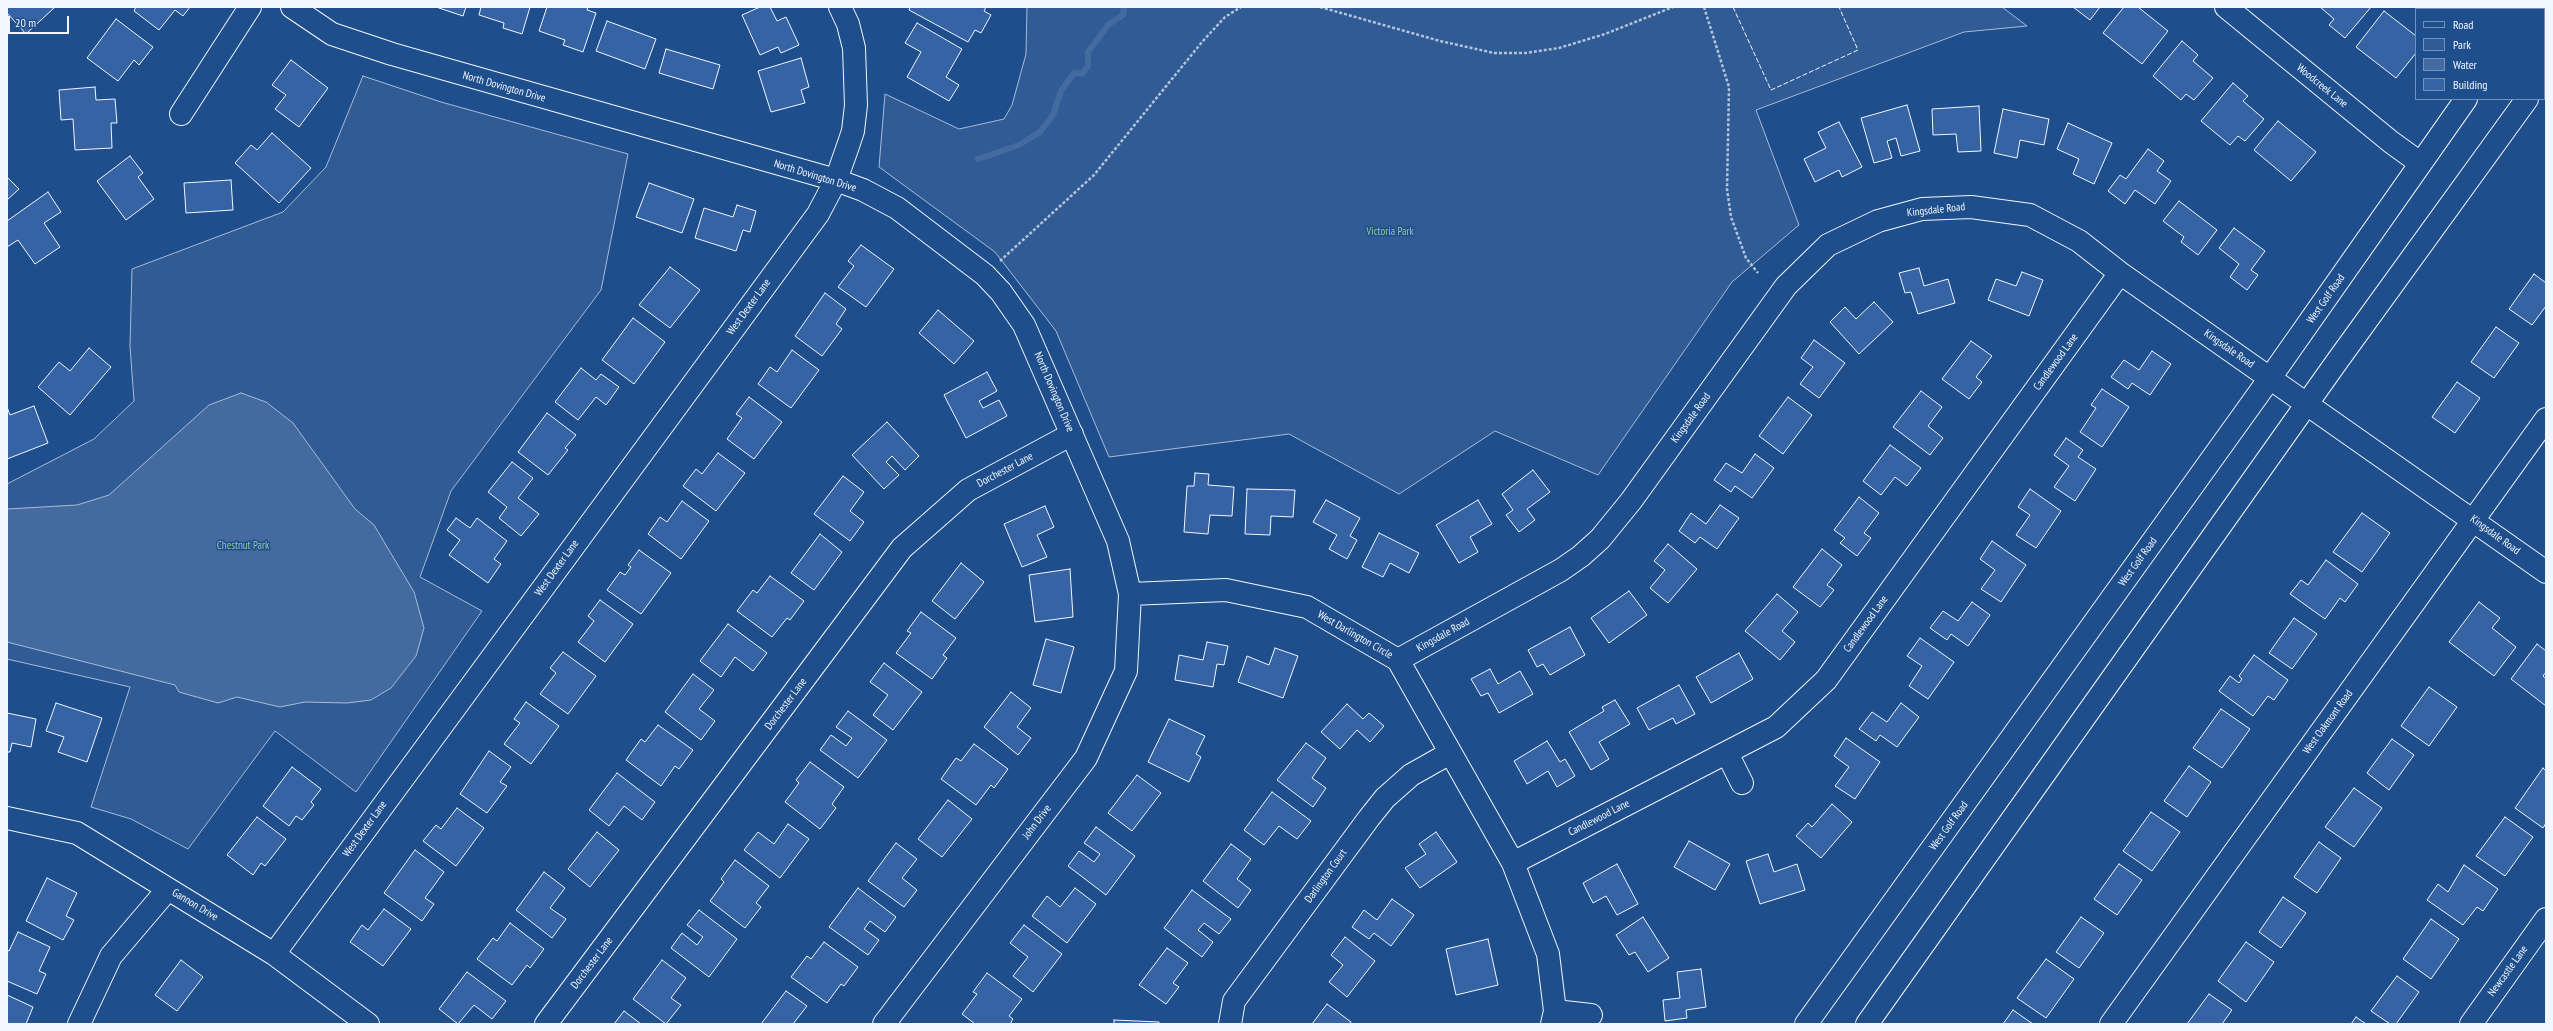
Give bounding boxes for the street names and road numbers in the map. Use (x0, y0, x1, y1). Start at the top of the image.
street label: Woodcreek Lane (2294, 61, 2350, 111)
street label: North Dovington Drive (461, 69, 547, 105)
street label: North Dovington Drive (772, 157, 858, 195)
street label: Kingsdale Road (1906, 200, 1966, 220)
street label: West Golf Road (2304, 272, 2348, 326)
street label: West Dexter Lane (724, 276, 774, 338)
street label: Kingsdale Road (2201, 327, 2257, 371)
street label: Candlewood Lane (2031, 331, 2081, 393)
street label: North Dovington Drive (1031, 350, 1077, 434)
street label: Kingsdale Road (1668, 390, 1714, 446)
street label: Dorchester Lane (975, 450, 1035, 490)
street label: Kingsdale Road (2467, 512, 2523, 558)
street label: West Golf Road (2116, 535, 2160, 589)
street label: West Dexter Lane (532, 537, 582, 599)
street label: Candlewood Lane (1841, 593, 1891, 655)
street label: West Darlington Circle (1315, 608, 1395, 662)
street label: Kingsdale Road (1414, 615, 1472, 655)
street label: Dorchester Lane (762, 675, 810, 733)
street label: West Oakmont Road (2300, 687, 2356, 757)
street label: Candlewood Lane (1566, 797, 1632, 839)
street label: West Dexter Lane (340, 798, 390, 860)
street label: West Golf Road (1927, 799, 1971, 853)
street label: John Drive (1020, 802, 1054, 842)
street label: Darlington Court (1302, 847, 1350, 905)
street label: Gannon Drive (170, 886, 220, 924)
street label: Dorchester Lane (568, 934, 616, 992)
street label: Newcastle Lane (2485, 943, 2531, 999)

